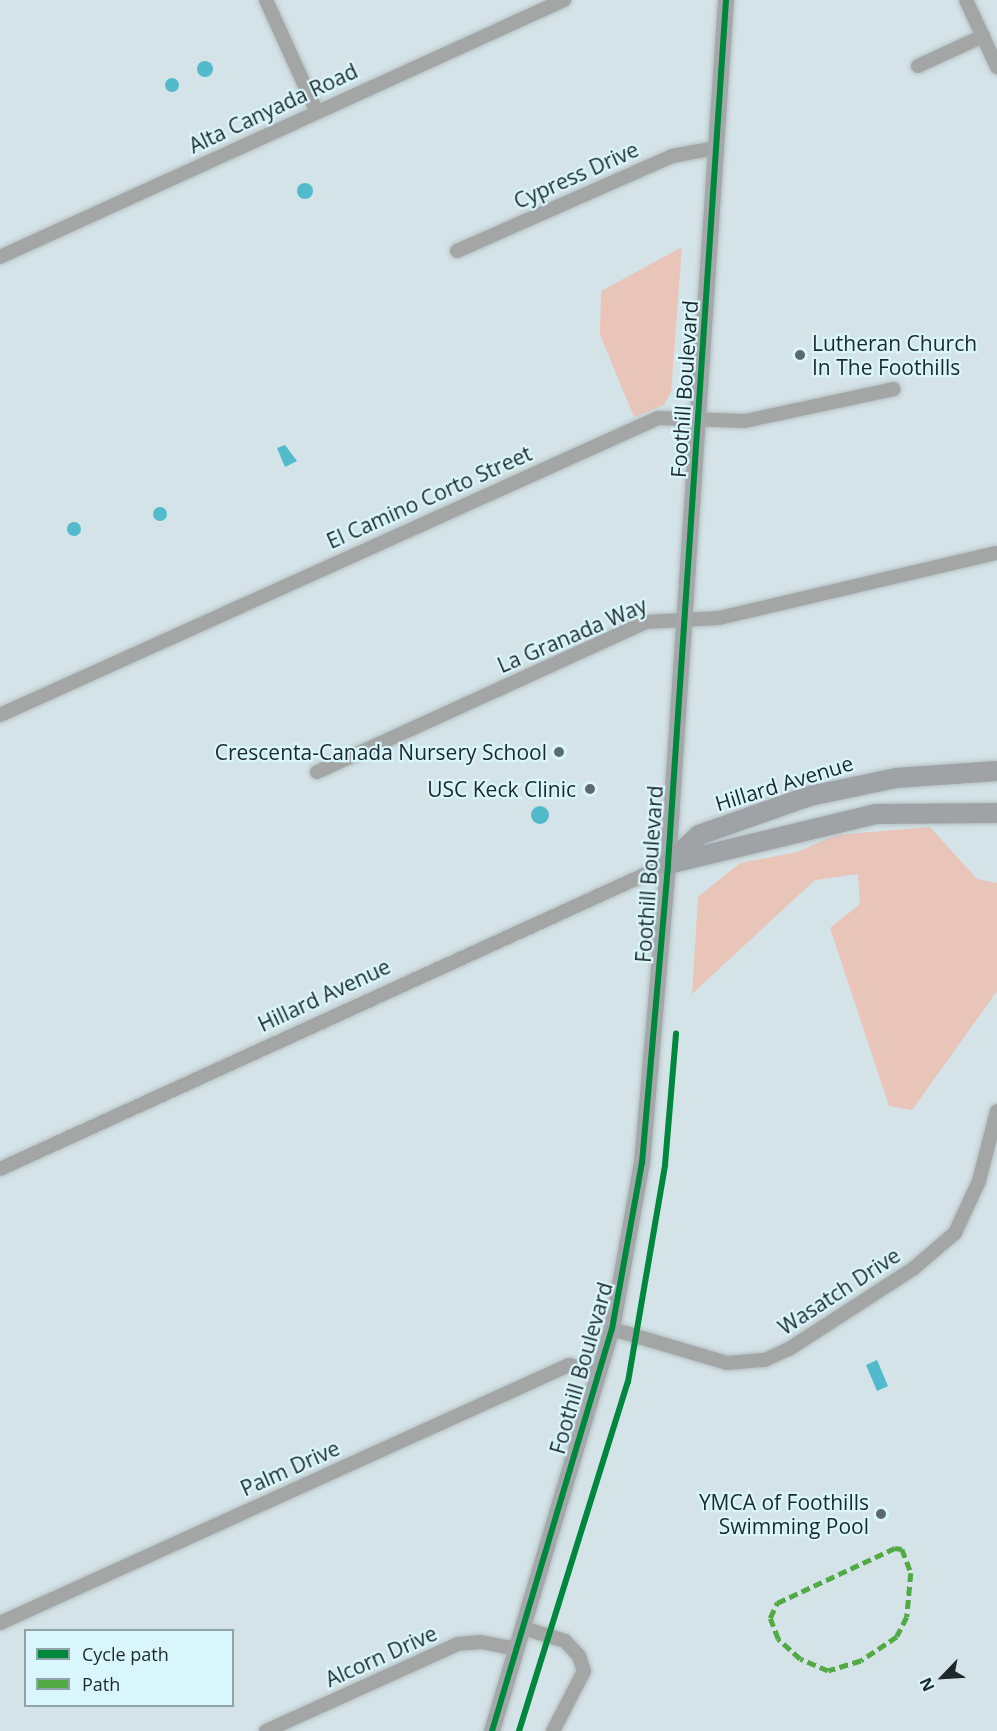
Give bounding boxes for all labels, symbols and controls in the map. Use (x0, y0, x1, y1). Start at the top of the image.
street label: Alta Canyada Road (185, 58, 361, 158)
street label: Cypress Drive (510, 136, 642, 214)
street label: Foothill Boulevard (665, 300, 703, 478)
place label: Lutheran Church In The Foothills (812, 330, 977, 380)
marker: Lutheran Church In The Foothills (793, 348, 807, 362)
street label: El Camino Corto Street (323, 440, 535, 554)
street label: La Granada Way (494, 592, 650, 678)
place label: Crescenta-Canada Nursery School (215, 739, 547, 765)
marker: Crescenta-Canada Nursery School (552, 745, 566, 759)
street label: Hillard Avenue (712, 750, 856, 816)
place label: USC Keck Clinic (427, 776, 576, 802)
marker: USC Keck Clinic (581, 780, 599, 798)
street label: Foothill Boulevard (630, 785, 668, 963)
street label: Hillard Avenue (254, 953, 394, 1037)
street label: Wasatch Drive (773, 1242, 905, 1340)
street label: Foothill Boulevard (544, 1279, 618, 1457)
street label: Palm Drive (237, 1435, 343, 1501)
place label: YMCA of Foothills Swimming Pool (699, 1489, 869, 1539)
marker: YMCA of Foothills Swimming Pool (874, 1507, 888, 1521)
street label: Alcorn Drive (321, 1620, 441, 1692)
legend (24, 1629, 234, 1707)
text: Cycle path (82, 1642, 169, 1666)
north arrow (913, 1647, 973, 1707)
text: Path (82, 1672, 120, 1696)
text: N (914, 1674, 939, 1695)

